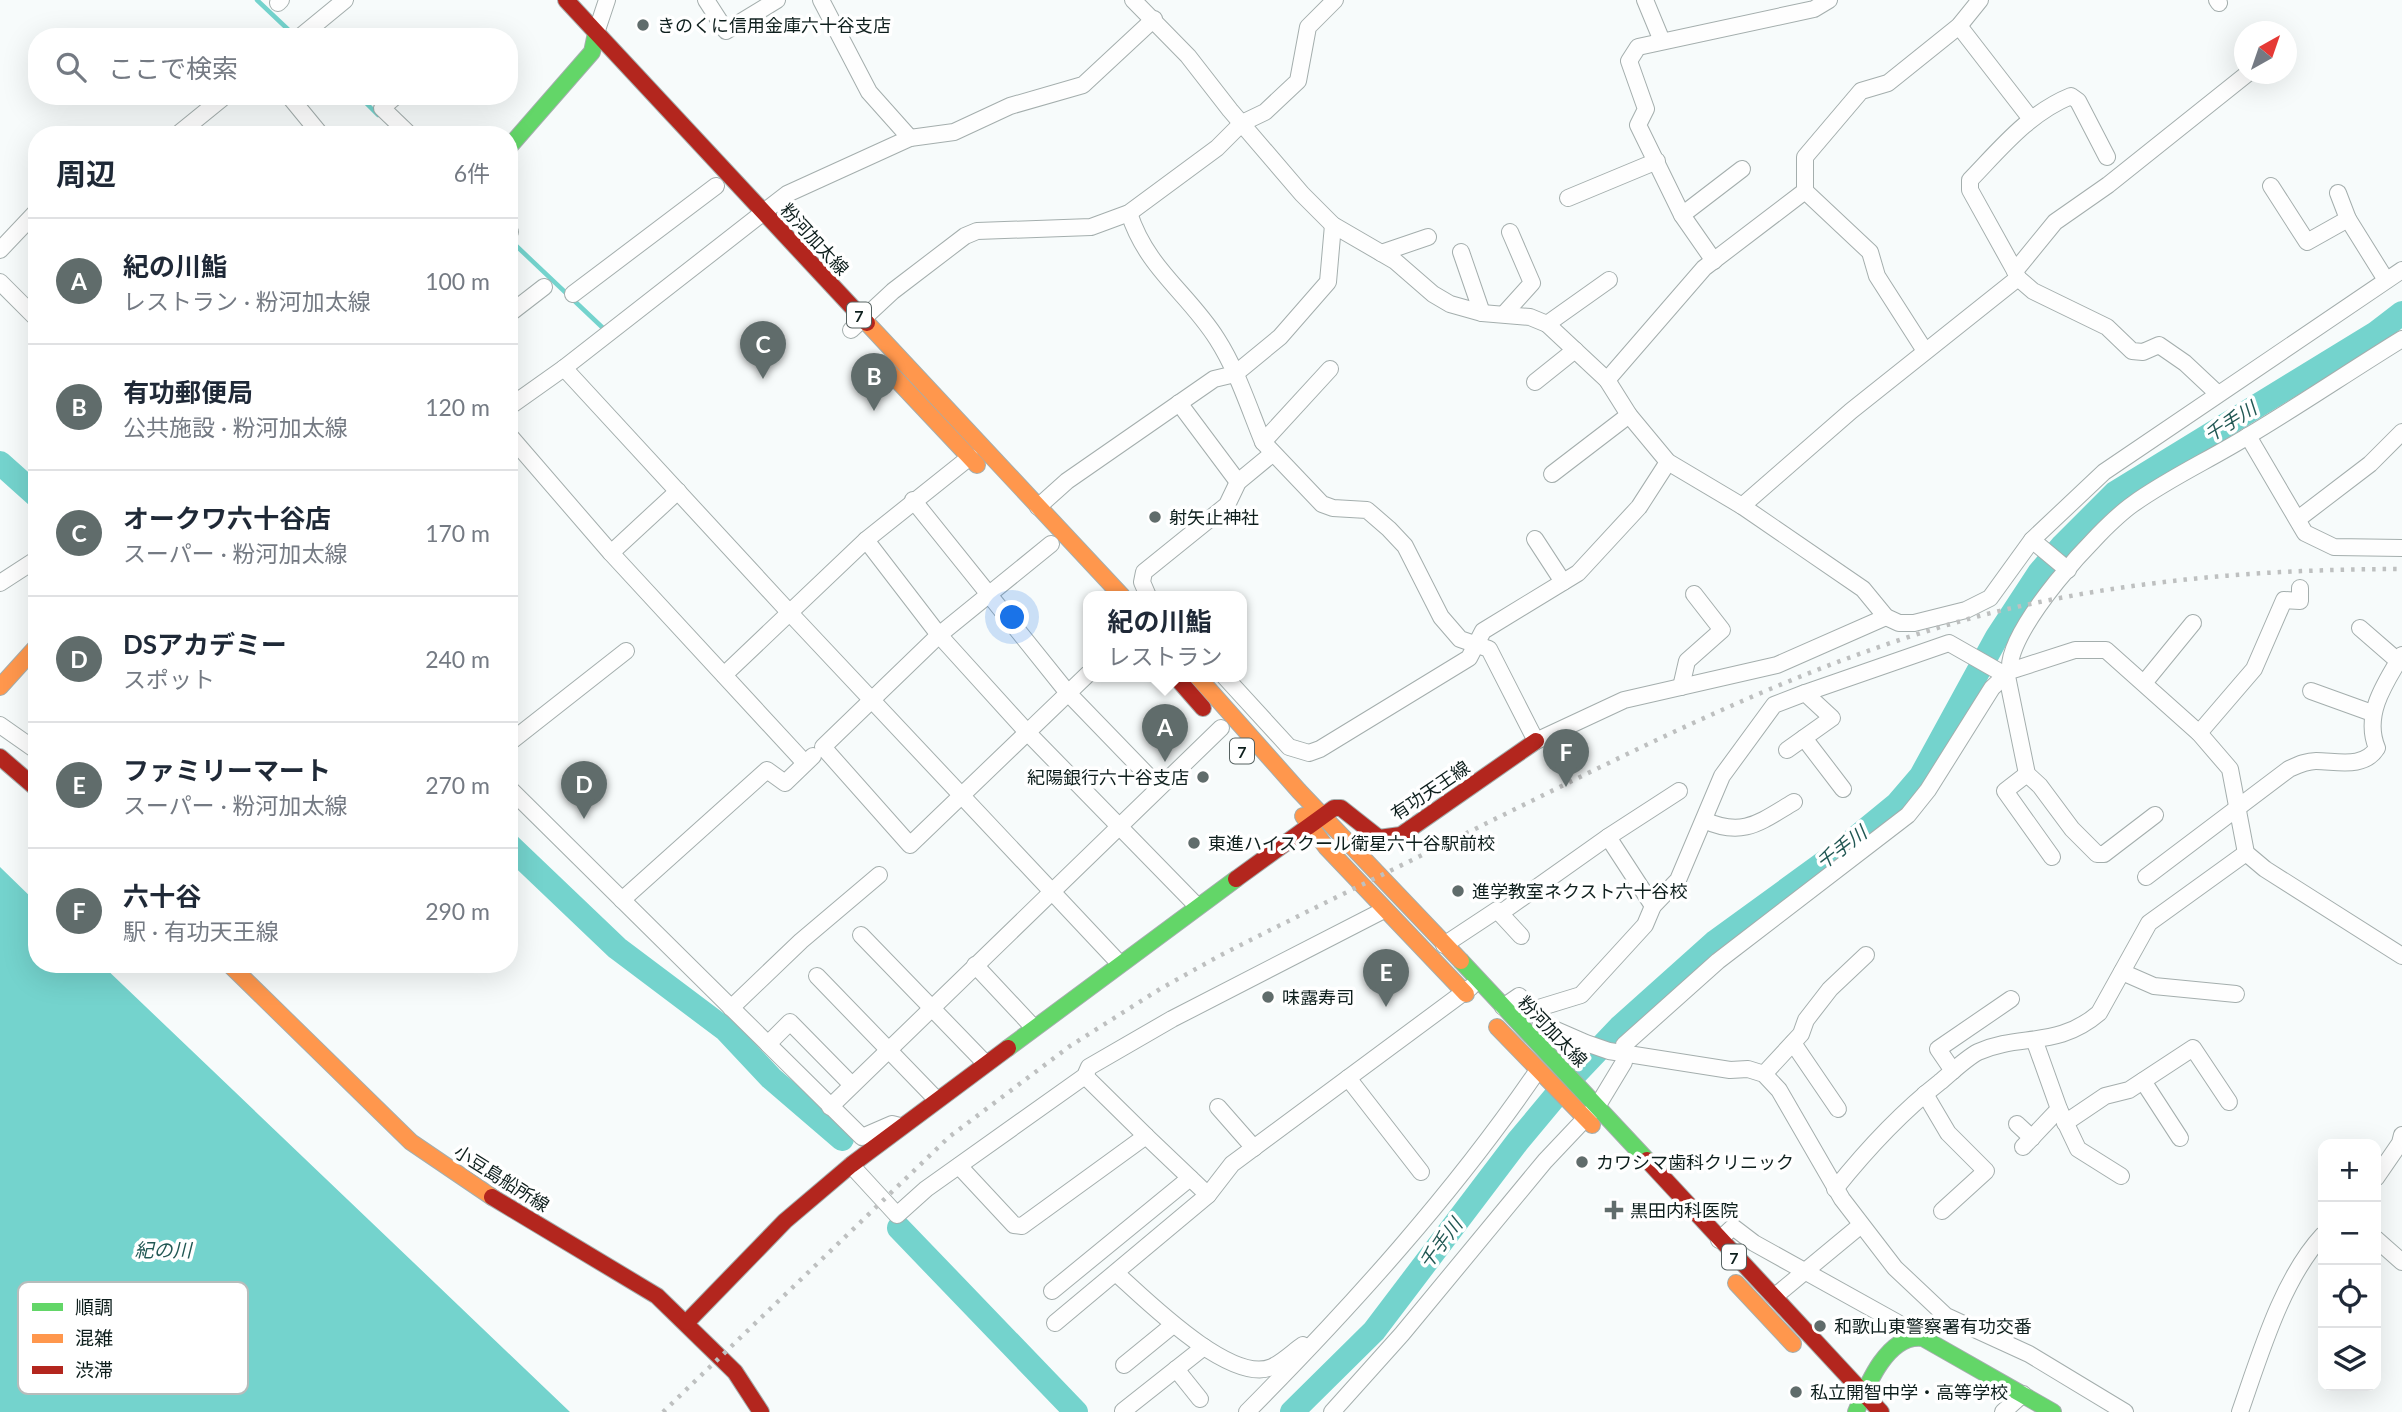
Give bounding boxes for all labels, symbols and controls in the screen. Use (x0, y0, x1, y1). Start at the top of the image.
place label: きのくに信用金庫六十谷支店 (657, 14, 891, 36)
marker: きのくに信用金庫六十谷支店 (635, 17, 651, 33)
north arrow (2234, 21, 2297, 84)
search box (28, 28, 518, 105)
icon: search (52, 48, 90, 86)
text: ここで検索 (108, 52, 238, 84)
text: 周辺 (56, 155, 116, 191)
text: 6件 (454, 159, 490, 187)
street label: 粉河加太線 (776, 199, 854, 279)
text: 紀の川鮨 (123, 250, 227, 282)
text: A (71, 267, 87, 295)
text: 100 m (425, 267, 490, 295)
text: レストラン · 粉河加太線 (123, 287, 371, 315)
road number: 7 (847, 302, 871, 328)
pin: C (740, 321, 786, 379)
pin: B (851, 353, 897, 411)
text: 有功郵便局 (123, 376, 253, 408)
text: B (71, 393, 87, 421)
text: 120 m (425, 393, 490, 421)
water label: 千手川 (2200, 395, 2262, 446)
text: 公共施設 · 粉河加太線 (123, 413, 348, 441)
text: オークワ六十谷店 (123, 502, 331, 534)
place label: 射矢止神社 (1169, 506, 1259, 528)
marker: 射矢止神社 (1147, 509, 1163, 525)
text: C (71, 519, 87, 547)
text: 170 m (425, 519, 490, 547)
text: スーパー · 粉河加太線 (123, 539, 348, 567)
popup (1083, 591, 1247, 682)
your location (995, 600, 1029, 634)
text: 紀の川鮨 (1108, 605, 1212, 637)
text: DSアカデミー (123, 628, 287, 660)
text: レストラン (1108, 642, 1223, 670)
text: D (70, 645, 88, 673)
text: 240 m (425, 645, 490, 673)
text: スポット (123, 665, 215, 693)
pin: A (1142, 704, 1188, 762)
pin: F (1543, 729, 1589, 787)
road number: 7 (1230, 738, 1254, 764)
text: ファミリーマート (123, 754, 331, 786)
street label: 有功天王線 (1387, 756, 1473, 824)
pin: D (561, 761, 607, 819)
place label: 紀陽銀行六十谷支店 (1027, 766, 1189, 788)
marker: 紀陽銀行六十谷支店 (1195, 769, 1211, 785)
text: E (72, 771, 86, 799)
text: 270 m (425, 771, 490, 799)
text: スーパー · 粉河加太線 (123, 791, 348, 819)
water label: 千手川 (1811, 819, 1872, 873)
place label: 東進ハイスクール衛星六十谷駅前校 (1208, 832, 1495, 854)
marker: 東進ハイスクール衛星六十谷駅前校 (1186, 835, 1202, 851)
text: 六十谷 (123, 880, 201, 912)
place label: 進学教室ネクスト六十谷校 (1472, 880, 1687, 902)
marker: 進学教室ネクスト六十谷校 (1450, 883, 1466, 899)
text: F (72, 897, 86, 925)
text: 290 m (425, 897, 490, 925)
text: 駅 · 有功天王線 (123, 917, 279, 945)
pin: E (1363, 949, 1409, 1007)
place label: 味露寿司 (1282, 986, 1354, 1008)
marker: 味露寿司 (1260, 989, 1276, 1005)
street label: 粉河加太線 (1514, 991, 1592, 1071)
map controls (2318, 1139, 2381, 1391)
button: + (2318, 1139, 2381, 1202)
street label: 小豆島船所線 (450, 1140, 554, 1216)
place label: カワシマ歯科クリニック (1596, 1151, 1794, 1173)
marker: カワシマ歯科クリニック (1574, 1154, 1590, 1170)
place label: 黒田内科医院 (1630, 1199, 1738, 1221)
marker: 黒田内科医院 (1604, 1200, 1624, 1220)
button: − (2318, 1202, 2381, 1265)
water label: 千手川 (1414, 1212, 1468, 1273)
water label: 紀の川 (134, 1238, 193, 1261)
road number: 7 (1722, 1245, 1746, 1270)
button: locate (2318, 1265, 2381, 1328)
legend (18, 1282, 248, 1394)
text: 順調 (75, 1295, 113, 1318)
place label: 和歌山東警察署有功交番 (1834, 1315, 2032, 1337)
marker: 和歌山東警察署有功交番 (1812, 1318, 1828, 1334)
text: 混雑 (75, 1326, 113, 1349)
button: layers (2318, 1328, 2381, 1391)
text: 渋滞 (75, 1358, 113, 1381)
place label: 私立開智中学・高等学校 (1810, 1381, 2008, 1403)
marker: 私立開智中学・高等学校 (1788, 1384, 1804, 1400)

